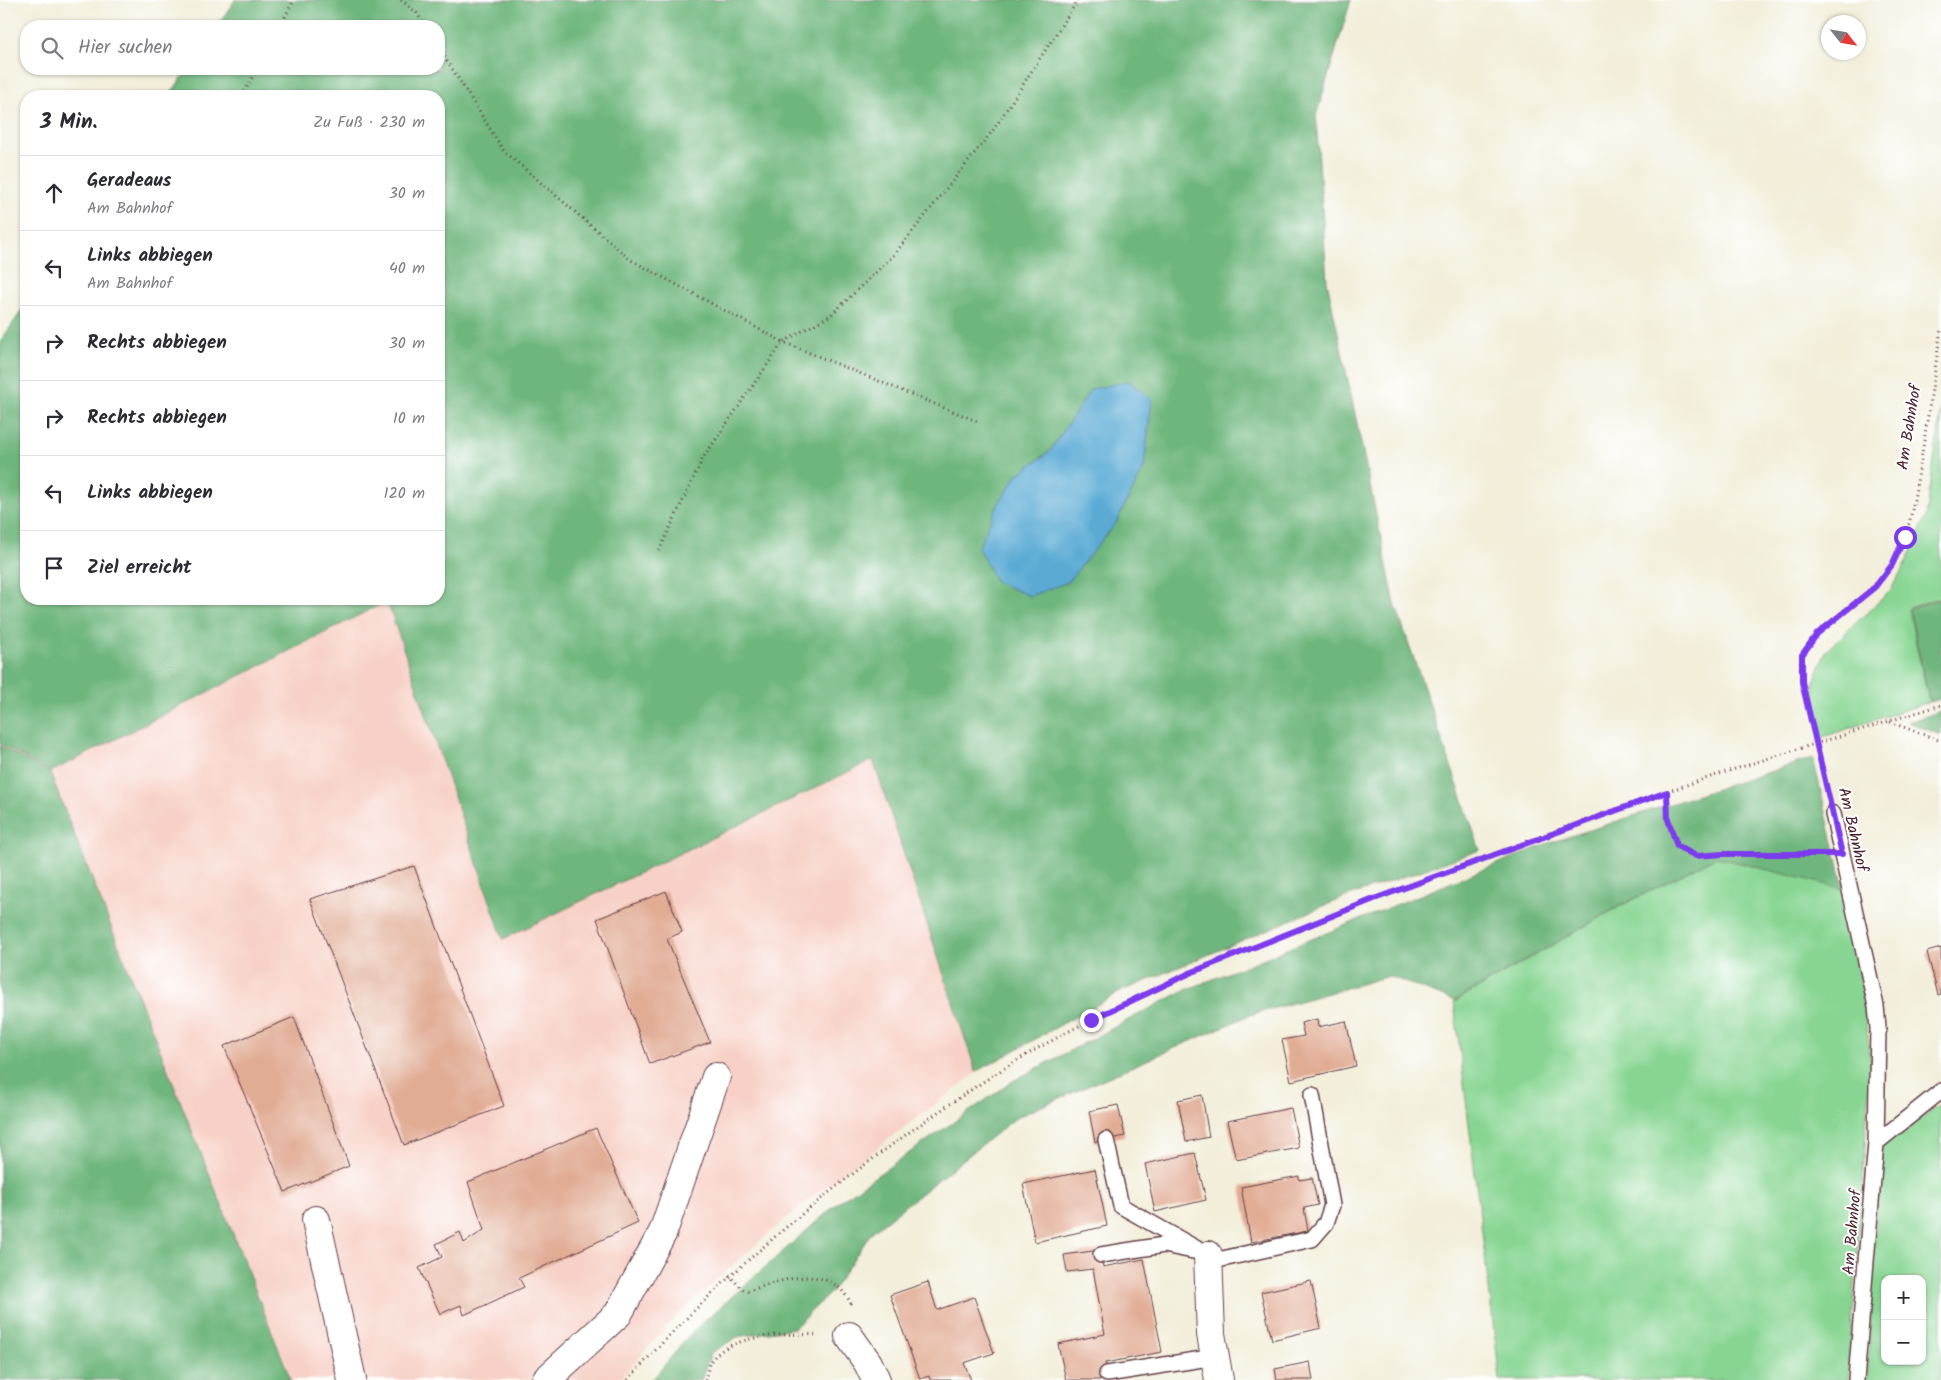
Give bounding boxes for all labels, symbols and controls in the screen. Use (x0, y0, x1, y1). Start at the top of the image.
north arrow (1821, 15, 1866, 60)
search box (20, 20, 445, 75)
text: Hier suchen (78, 33, 172, 63)
icon: search (38, 34, 66, 62)
text: 3 Min. (40, 106, 98, 139)
text: Zu Fuß · 230 m (313, 110, 425, 135)
text: Geradeaus (87, 166, 172, 196)
icon: ahead (40, 179, 68, 207)
text: 30 m (389, 181, 425, 206)
text: Am Bahnhof (87, 196, 173, 221)
text: Links abbiegen (87, 241, 213, 271)
icon: left (40, 254, 68, 282)
text: 40 m (389, 256, 425, 281)
text: Am Bahnhof (87, 271, 173, 296)
text: Rechts abbiegen (87, 328, 227, 358)
icon: right (40, 329, 68, 357)
text: 30 m (389, 331, 425, 356)
street label: Am Bahnhof (1890, 381, 1929, 471)
text: Rechts abbiegen (87, 403, 227, 433)
icon: right (40, 404, 68, 432)
text: 10 m (393, 406, 425, 431)
text: Links abbiegen (87, 478, 213, 508)
icon: left (40, 479, 68, 507)
text: 120 m (384, 481, 425, 506)
route start (1894, 526, 1917, 549)
text: Ziel erreicht (87, 553, 192, 583)
icon: arrive (40, 554, 68, 582)
street label: Am Bahnhof (1831, 785, 1875, 876)
route end (1080, 1009, 1103, 1032)
street label: Am Bahnhof (1836, 1186, 1869, 1276)
map controls (1881, 1275, 1926, 1365)
button: + (1881, 1275, 1926, 1320)
button: − (1881, 1320, 1926, 1365)

